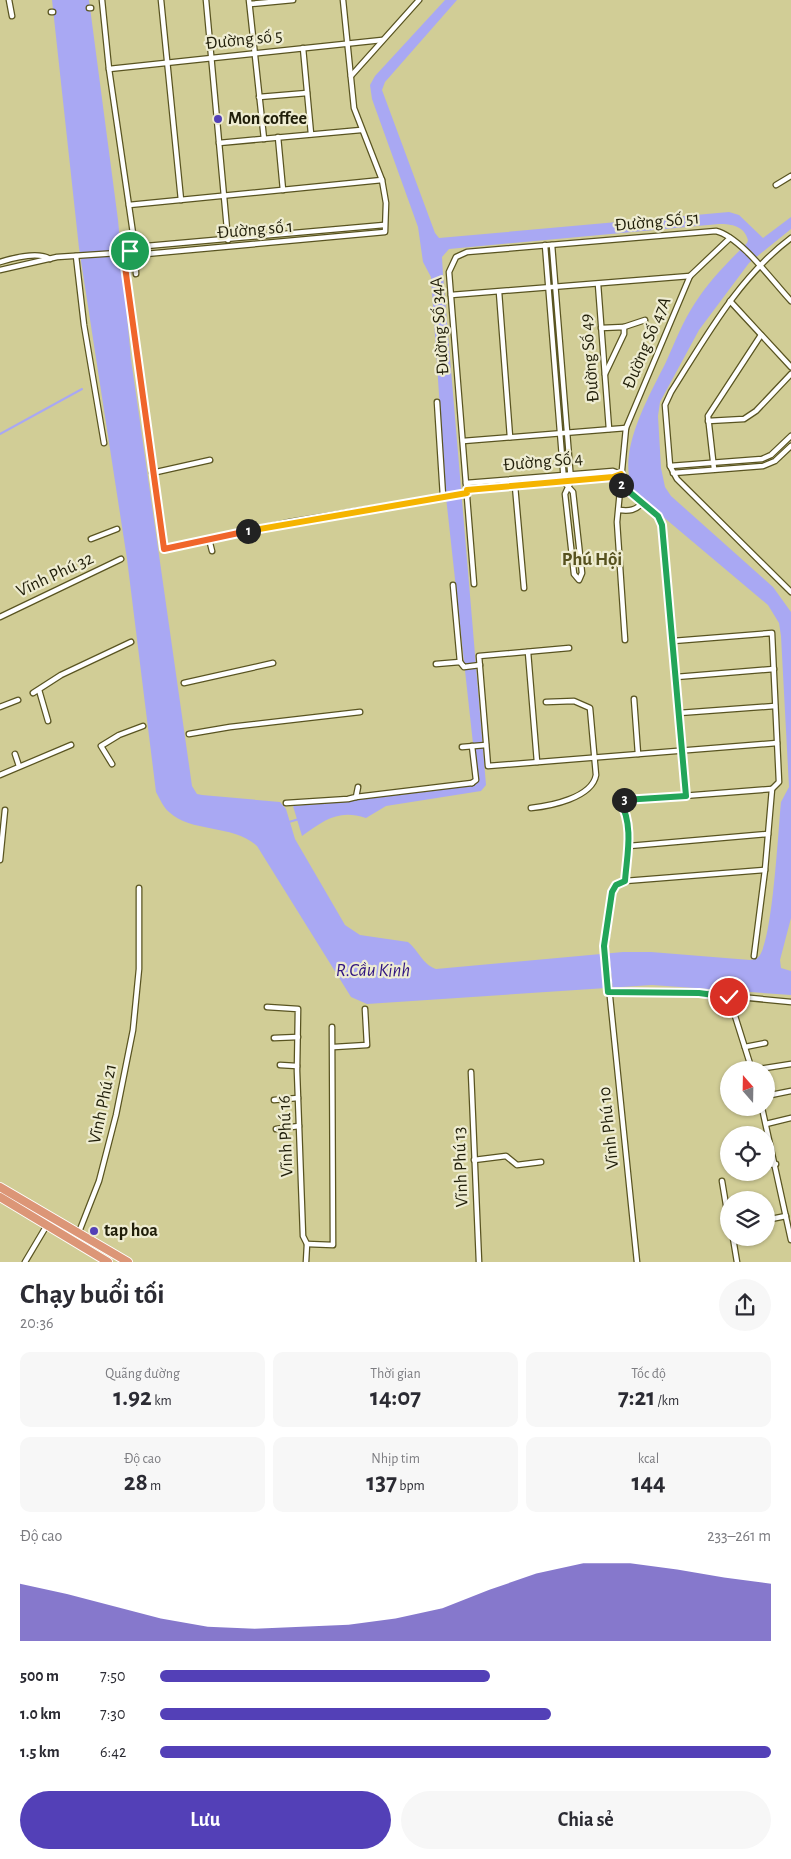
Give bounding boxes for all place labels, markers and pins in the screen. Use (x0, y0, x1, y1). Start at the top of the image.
place label: Mon coffee (228, 110, 307, 128)
marker: Mon coffee (212, 113, 224, 125)
pin (109, 230, 151, 272)
pin: 2 (608, 472, 634, 498)
pin: 1 (236, 518, 260, 544)
pin: 3 (612, 788, 636, 812)
pin (708, 976, 750, 1018)
place label: tap hoa (104, 1222, 158, 1240)
marker: tap hoa (88, 1225, 100, 1237)

